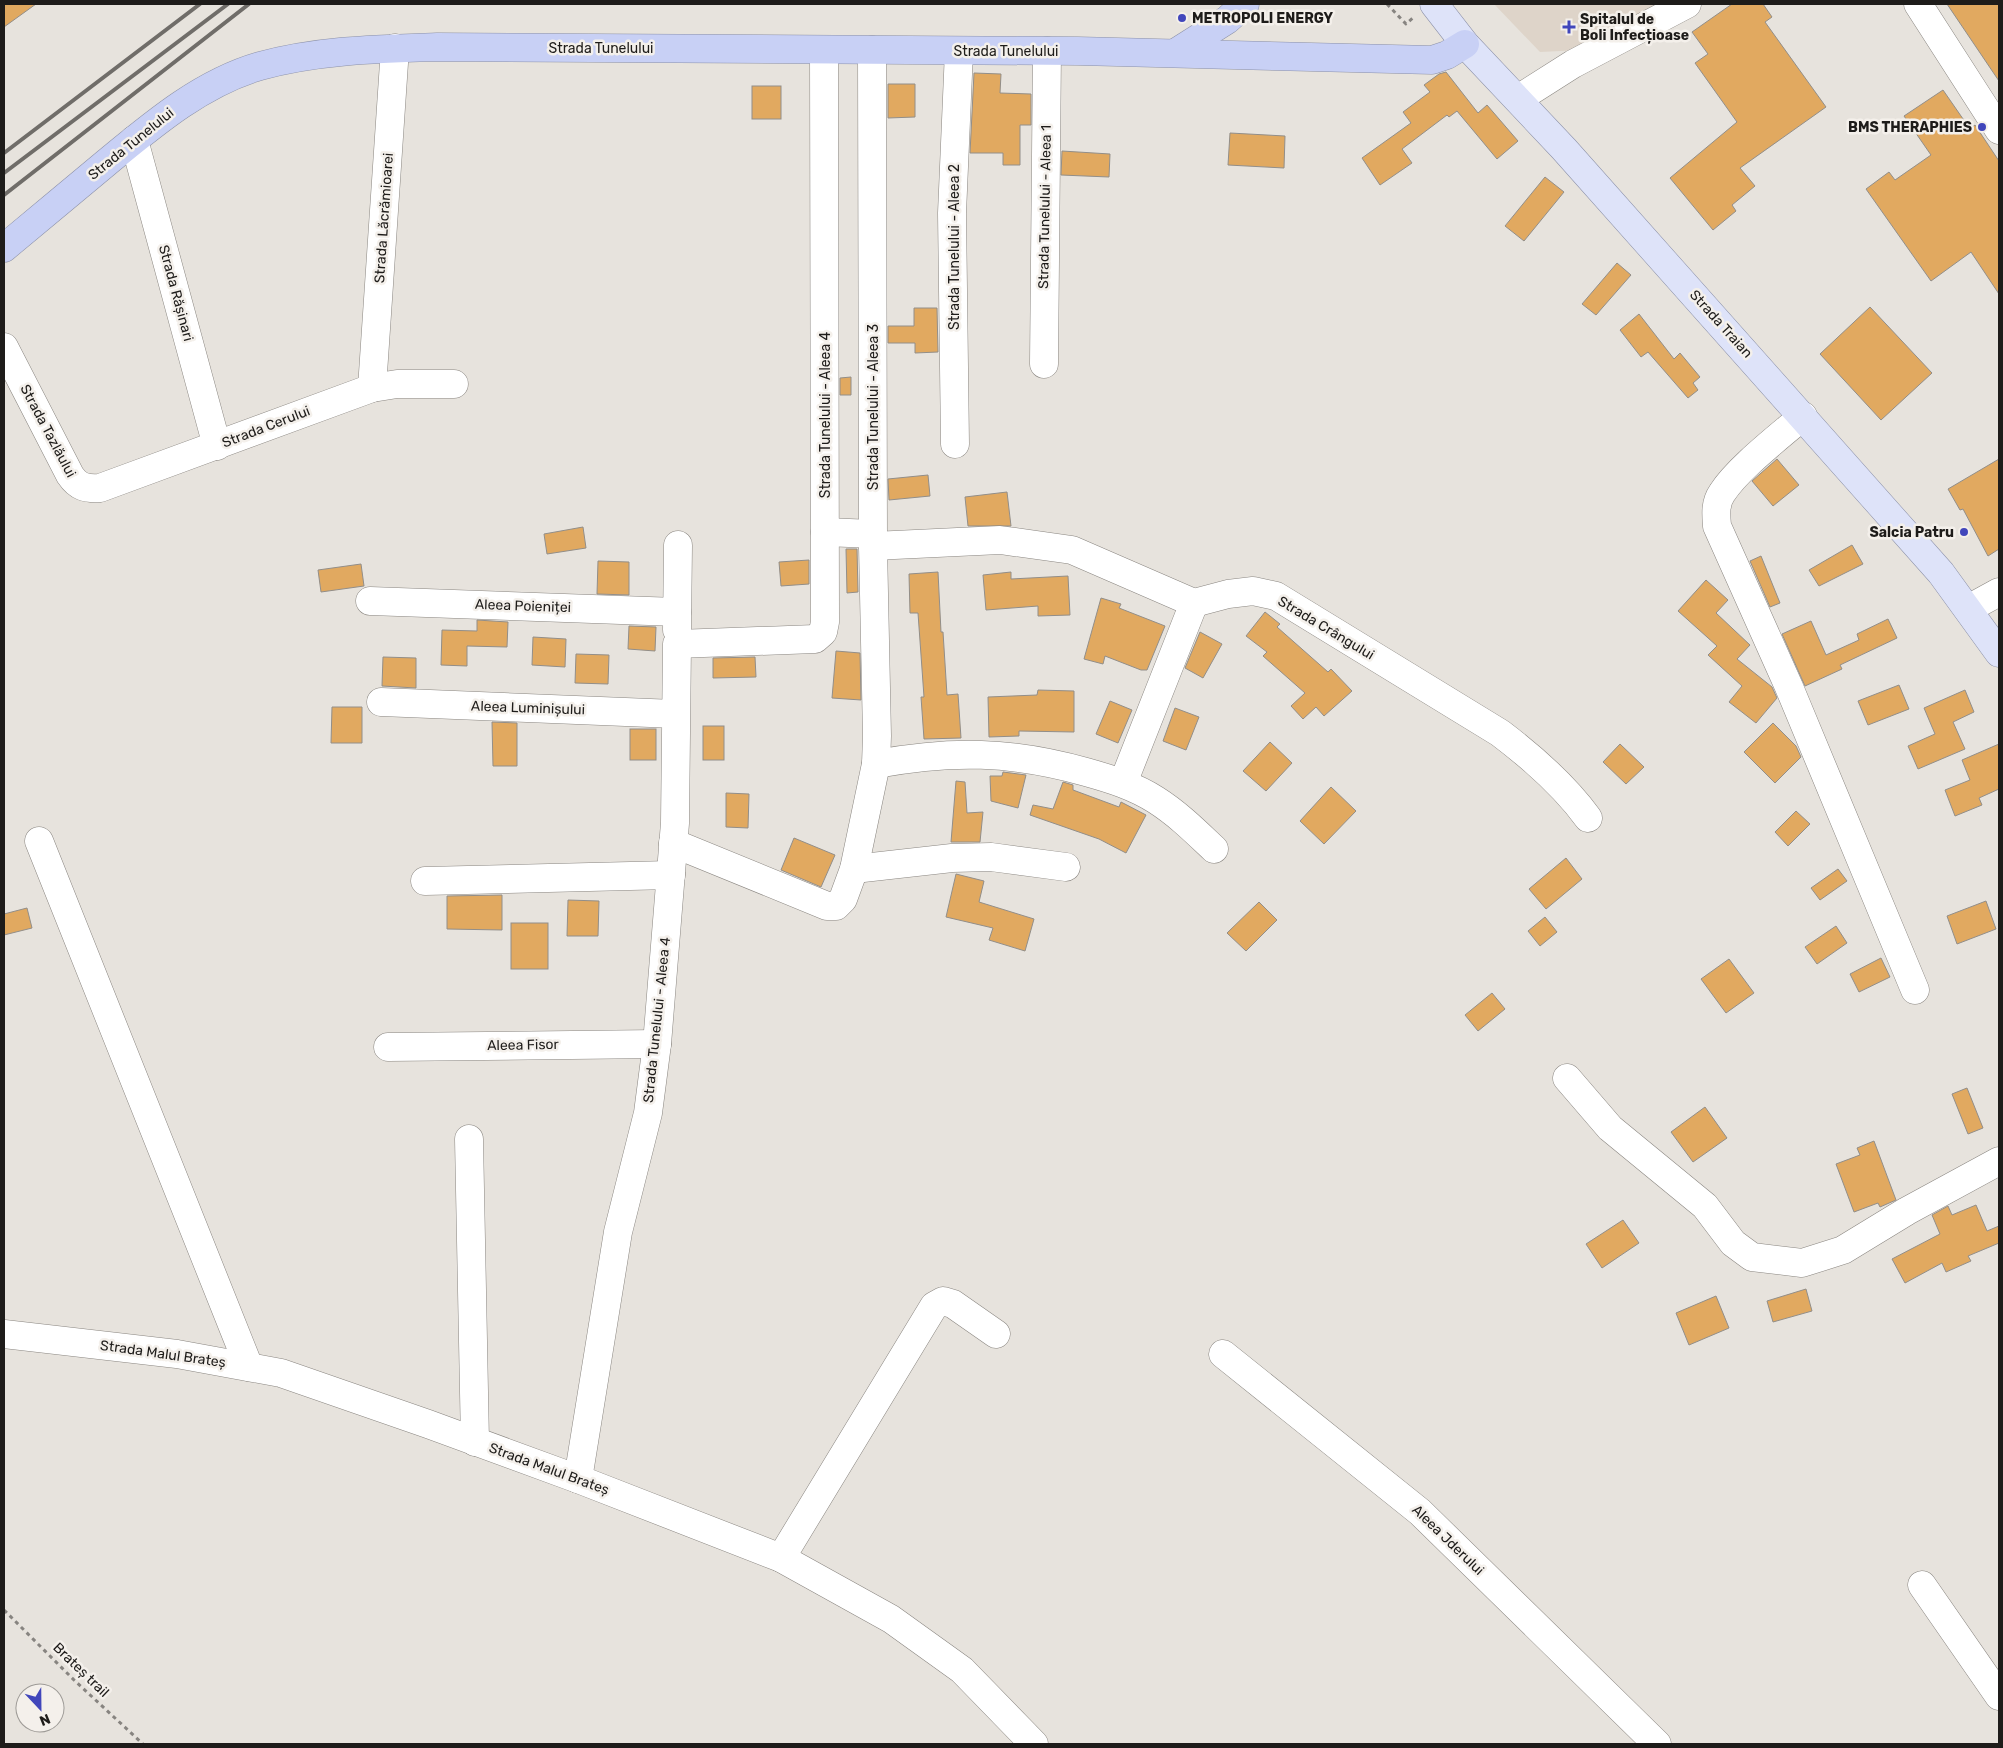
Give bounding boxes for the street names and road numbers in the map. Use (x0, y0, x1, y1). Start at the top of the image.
street label: Strada Tunelului (548, 40, 654, 57)
street label: Strada Tunelului (953, 43, 1059, 60)
street label: Strada Tunelului (85, 104, 177, 184)
street label: Strada Tunelului - Aleea 1 (1035, 125, 1055, 289)
street label: Strada Lăcrămioarei (371, 152, 397, 284)
street label: Strada Tunelului - Aleea 2 (946, 164, 963, 330)
street label: Strada Rășinari (155, 243, 197, 343)
street label: Strada Traian (1686, 286, 1756, 362)
street label: Strada Tunelului - Aleea 3 (865, 324, 882, 490)
street label: Strada Tunelului - Aleea 4 (817, 331, 834, 498)
street label: Strada Tazlăului (16, 382, 80, 480)
street label: Strada Cerului (220, 402, 312, 452)
street label: Strada Crângului (1275, 593, 1377, 663)
street label: Aleea Poieniței (475, 596, 571, 616)
street label: Aleea Luminișului (471, 698, 585, 718)
street label: Strada Tunelului - Aleea 4 (640, 936, 674, 1104)
street label: Aleea Fisor (487, 1036, 560, 1054)
street label: Strada Malul Brateș (99, 1337, 227, 1371)
street label: Strada Malul Brateș (487, 1439, 611, 1499)
street label: Aleea Jderului (1408, 1501, 1488, 1579)
street label: Brateș trail (50, 1639, 112, 1701)

